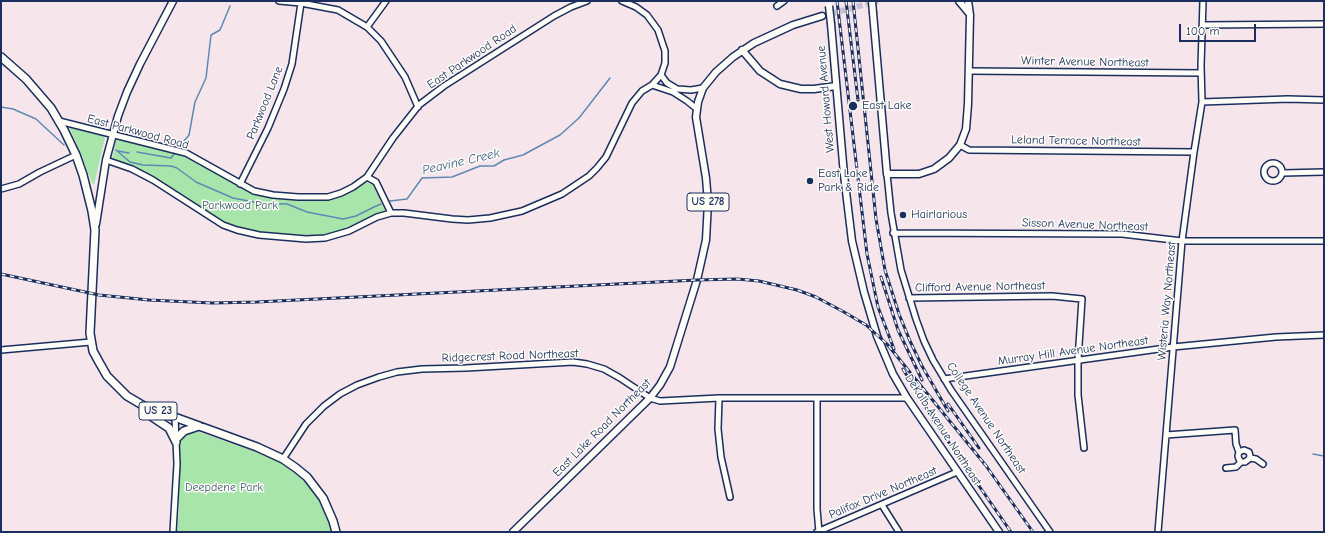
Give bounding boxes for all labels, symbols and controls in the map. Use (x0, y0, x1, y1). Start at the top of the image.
scale bar (1181, 16, 1258, 42)
street label: East Parkwood Road (425, 22, 519, 92)
text: 100 m (1186, 24, 1219, 38)
street label: West Howard Avenue (814, 45, 838, 153)
street label: Winter Avenue Northeast (1021, 54, 1149, 70)
street label: Parkwood Lane (244, 64, 286, 142)
place label: East Lake (862, 99, 911, 113)
marker: East Lake (847, 100, 859, 112)
street label: East Parkwood Road (86, 111, 190, 153)
street label: Leland Terrace Northeast (1011, 133, 1141, 149)
water label: Peavine Creek (421, 146, 501, 178)
place label: East Lake Park & Ride (818, 167, 879, 195)
marker: East Lake Park & Ride (805, 176, 815, 186)
road number: US 278 (687, 193, 729, 211)
park label: Parkwood Park (202, 199, 278, 213)
place label: Hairlarious (911, 208, 967, 222)
marker: Hairlarious (898, 210, 908, 220)
street label: Sisson Avenue Northeast (1022, 216, 1148, 234)
street label: Wisteria Way Northeast (1155, 241, 1179, 361)
street label: Clifford Avenue Northeast (915, 279, 1045, 295)
street label: Murray Hill Avenue Northeast (997, 333, 1149, 369)
street label: Ridgecrest Road Northeast (441, 346, 579, 366)
street label: College Avenue Northeast (943, 360, 1029, 476)
street label: DeKalb Avenue Northeast (902, 372, 984, 488)
street label: East Lake Road Northeast (550, 376, 654, 480)
road number: US 23 (139, 402, 177, 420)
street label: Palifox Drive Northeast (827, 464, 939, 522)
park label: Deepdene Park (185, 481, 263, 495)

